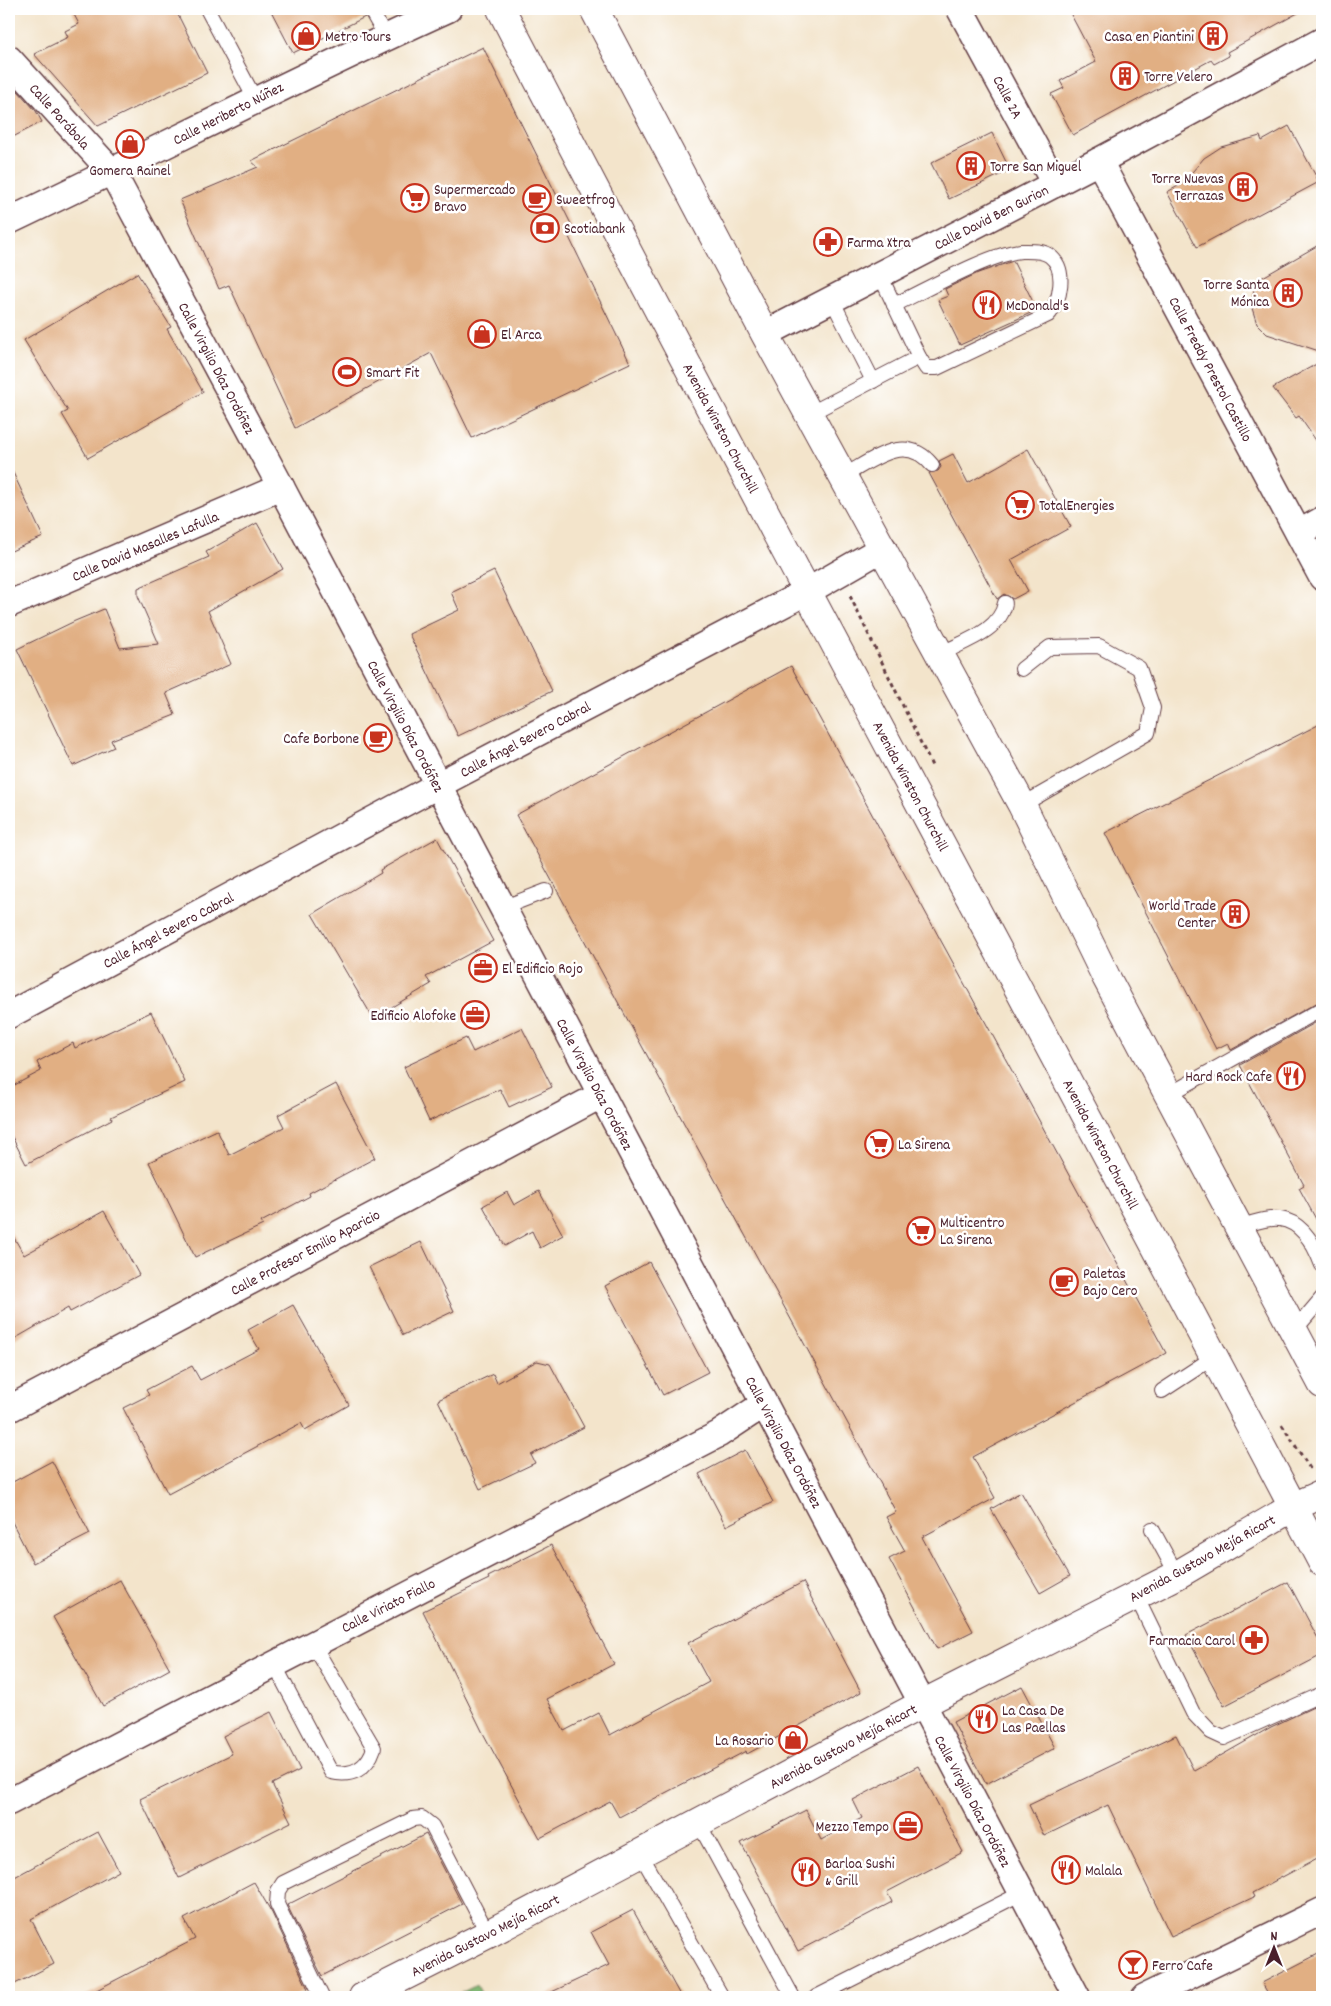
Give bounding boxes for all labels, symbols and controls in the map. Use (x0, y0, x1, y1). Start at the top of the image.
shop icon: Metro Tours (291, 21, 321, 51)
building icon: Casa en Piantini (1198, 21, 1228, 51)
place label: Metro Tours (325, 27, 391, 49)
place label: Casa en Piantini (1104, 27, 1194, 49)
building icon: Torre Velero (1110, 61, 1140, 91)
place label: Torre Velero (1144, 67, 1213, 89)
street label: Calle 2A (986, 72, 1027, 124)
street label: Calle Heriberto Núñez (170, 77, 288, 152)
street label: Calle Parábola (23, 79, 95, 156)
shop icon: Gomera Rainel (115, 129, 145, 159)
building icon: Torre San Miguel (956, 151, 986, 181)
place label: Torre San Miguel (990, 157, 1082, 179)
place label: Gomera Rainel (89, 161, 171, 183)
place label: Torre Nuevas Terrazas (1151, 169, 1224, 208)
building icon: Torre Nuevas Terrazas (1228, 172, 1258, 202)
place label: Supermercado Bravo (434, 180, 516, 219)
street label: Calle David Ben Gurion (931, 180, 1053, 257)
supermarket icon: Supermercado Bravo (400, 183, 430, 213)
cafe icon: Sweetfrog (522, 184, 552, 214)
place label: Sweetfrog (556, 190, 615, 212)
bank icon: Scotiabank (530, 213, 560, 243)
place label: Scotiabank (564, 219, 625, 241)
pharmacy icon: Farma Xtra (813, 227, 843, 257)
place label: Farma Xtra (847, 233, 911, 255)
place label: Torre Santa Mónica (1203, 275, 1270, 314)
building icon: Torre Santa Mónica (1273, 278, 1303, 308)
restaurant icon: McDonald's (972, 290, 1002, 320)
street label: Calle Freddy Prestol Castillo (1162, 294, 1257, 447)
place label: McDonald's (1006, 296, 1069, 318)
street label: Calle Virgilio Díaz Ordóñez (171, 299, 260, 439)
shop icon: El Arca (467, 319, 497, 349)
place label: El Arca (501, 325, 543, 347)
sports icon: Smart Fit (332, 357, 362, 387)
street label: Avenida Winston Churchill (676, 360, 763, 498)
place label: Smart Fit (366, 363, 420, 385)
supermarket icon: TotalEnergies (1005, 490, 1035, 520)
place label: TotalEnergies (1039, 496, 1115, 518)
street label: Calle David Masalles Lafulla (69, 507, 224, 589)
street label: Calle Virgilio Díaz Ordóñez (360, 657, 449, 797)
street label: Calle Ángel Severo Cabral (457, 697, 596, 785)
street label: Avenida Winston Churchill (866, 718, 953, 856)
cafe icon: Cafe Borbone (363, 723, 393, 753)
place label: Cafe Borbone (283, 729, 359, 751)
street label: Calle Ángel Severo Cabral (100, 888, 239, 976)
place label: World Trade Center (1149, 896, 1216, 935)
building icon: World Trade Center (1220, 899, 1250, 929)
office icon: El Edificio Rojo (468, 953, 498, 983)
place label: El Edificio Rojo (502, 959, 583, 981)
office icon: Edificio Alofoke (460, 1000, 490, 1030)
place label: Edificio Alofoke (370, 1006, 456, 1028)
street label: Calle Virgilio Díaz Ordóñez (549, 1015, 638, 1155)
restaurant icon: Hard Rock Cafe (1276, 1061, 1306, 1091)
place label: Hard Rock Cafe (1185, 1067, 1272, 1089)
street label: Avenida Winston Churchill (1056, 1076, 1143, 1214)
supermarket icon: La Sirena (864, 1129, 894, 1159)
place label: La Sirena (898, 1135, 951, 1157)
street label: Calle Profesor Emilio Aparicio (227, 1205, 385, 1303)
place label: Multicentro La Sirena (940, 1213, 1005, 1252)
supermarket icon: Multicentro La Sirena (906, 1216, 936, 1246)
place label: Paletas Bajo Cero (1083, 1264, 1138, 1303)
cafe icon: Paletas Bajo Cero (1049, 1267, 1079, 1297)
street label: Calle Virgilio Díaz Ordóñez (738, 1373, 827, 1513)
street label: Avenida Gustavo Mejía Ricart (1126, 1510, 1281, 1609)
street label: Calle Viriato Fiallo (338, 1573, 440, 1640)
pharmacy icon: Farmacia Carol (1239, 1625, 1269, 1655)
place label: Farmacia Carol (1149, 1631, 1235, 1653)
street label: Avenida Gustavo Mejía Ricart (766, 1699, 922, 1796)
place label: La Casa De Las Paellas (1002, 1701, 1066, 1740)
restaurant icon: La Casa De Las Paellas (968, 1704, 998, 1734)
shop icon: La Rosario (778, 1725, 808, 1755)
place label: La Rosario (715, 1731, 774, 1753)
street label: Calle Virgilio Díaz Ordóñez (927, 1732, 1016, 1872)
office icon: Mezzo Tempo (893, 1811, 923, 1841)
place label: Mezzo Tempo (816, 1817, 889, 1839)
place label: Barloa Sushi & Grill (825, 1854, 895, 1893)
restaurant icon: Malala (1051, 1855, 1081, 1885)
restaurant icon: Barloa Sushi & Grill (791, 1857, 821, 1887)
place label: Malala (1085, 1861, 1123, 1883)
street label: Avenida Gustavo Mejía Ricart (408, 1889, 565, 1984)
north arrow (1248, 1924, 1298, 1974)
text: N (1271, 1927, 1278, 1947)
bar icon: Ferro Cafe (1118, 1950, 1148, 1980)
place label: Ferro Cafe (1152, 1956, 1213, 1978)

